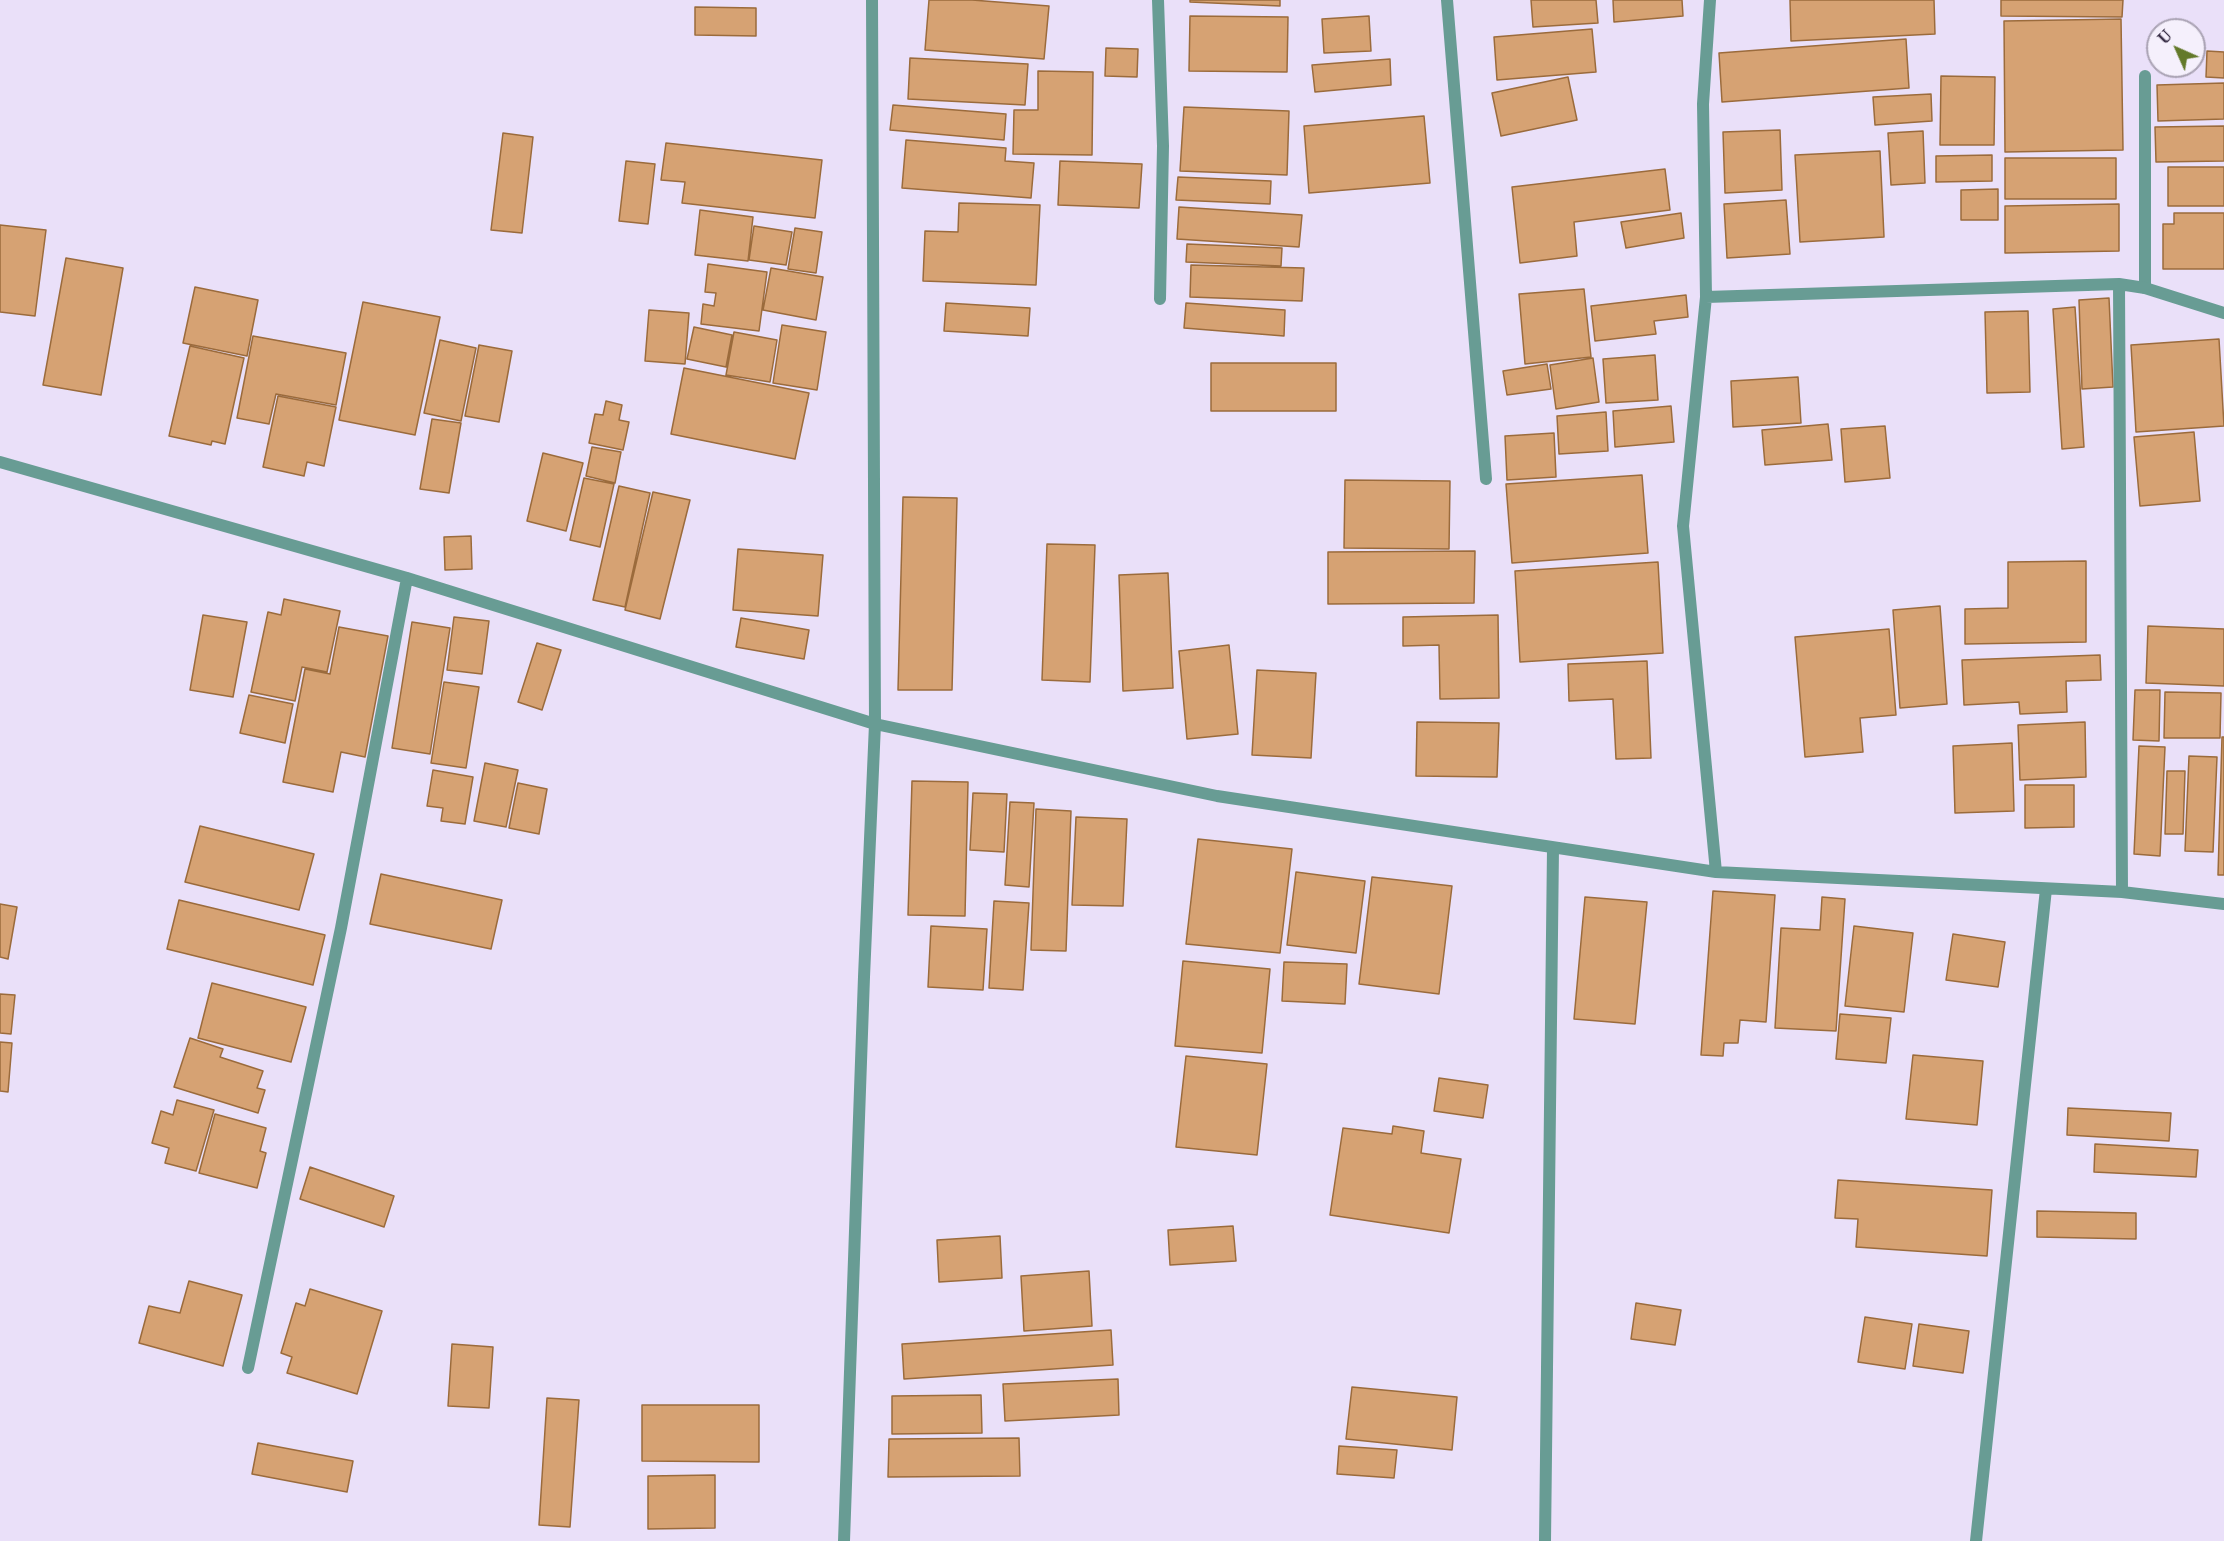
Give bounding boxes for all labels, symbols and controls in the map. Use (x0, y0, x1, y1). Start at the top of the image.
north arrow (2146, 18, 2206, 78)
text: U (2153, 25, 2177, 49)

